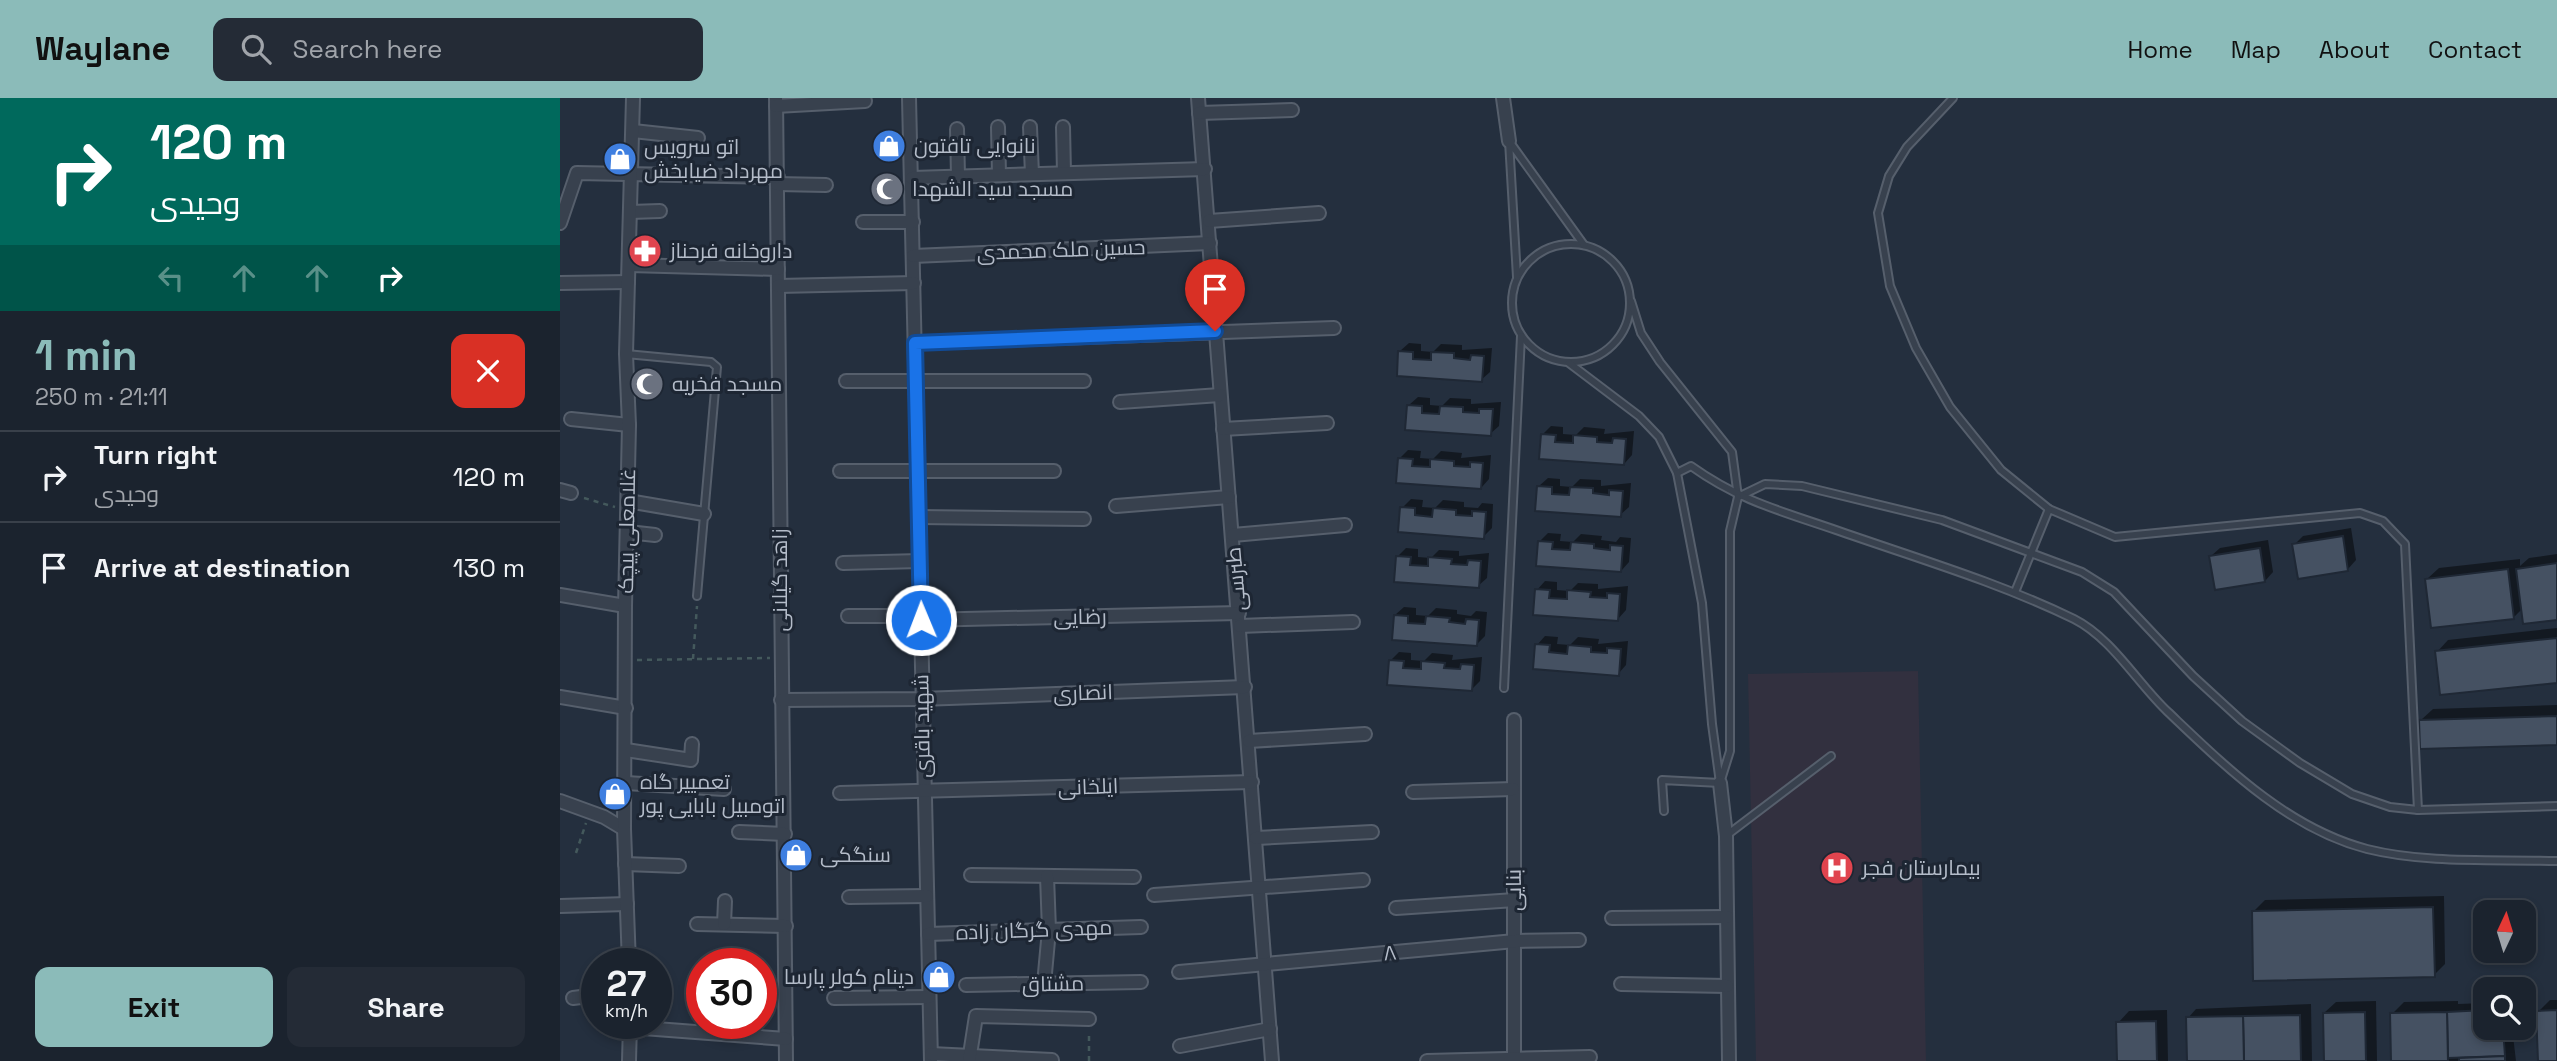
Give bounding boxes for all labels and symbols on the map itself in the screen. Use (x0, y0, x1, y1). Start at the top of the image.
shop icon: نانوایی تافتون (870, 127, 908, 165)
place label: نانوایی تافتون (914, 132, 1036, 159)
place label: اتو سرویس مهرداد ضیابخش (644, 133, 783, 184)
shop icon: اتو سرویس مهرداد ضیابخش (601, 140, 639, 178)
mosque icon: مسجد سید الشهدا (868, 170, 906, 208)
place label: مسجد سید الشهدا (912, 175, 1073, 202)
pharmacy icon: داروخانه فرحناز (626, 232, 664, 270)
street label: حسین ملک محمدی (976, 233, 1146, 266)
place label: داروخانه فرحناز (669, 237, 792, 264)
pin (1185, 259, 1245, 331)
mosque icon: مسجد فخریه (628, 365, 666, 403)
place label: مسجد فخریه (672, 370, 782, 397)
street label: غلامعلی پیچک (612, 468, 642, 594)
street label: زاهد گیلانی (766, 528, 793, 632)
street label: طبرسی (1219, 546, 1252, 612)
position arrow (884, 583, 958, 657)
street label: رضایی (1053, 603, 1107, 630)
street label: شهید باقری (907, 674, 936, 778)
street label: انصاری (1053, 678, 1113, 707)
place label: تعمییر گاه اتومبیل بابایی پور (639, 768, 786, 820)
street label: ایلخانی (1057, 772, 1119, 801)
shop icon: تعمییر گاه اتومبیل بابایی پور (596, 775, 634, 813)
shop icon: سنگکی (777, 836, 815, 874)
place label: سنگکی (820, 841, 891, 868)
hospital icon: بیمارستان فجر (1818, 849, 1856, 887)
place label: بیمارستان فجر (1861, 854, 1981, 881)
street label: بنایی (1500, 869, 1527, 911)
north arrow (2473, 900, 2536, 962)
street label: مهدی گرگان زاده (955, 913, 1113, 946)
street label: ۸ (1382, 938, 1398, 967)
speed limit sign: 30 (686, 948, 777, 1039)
shop icon: دینام کولر پارسا (920, 958, 958, 996)
place label: دینام کولر پارسا (784, 963, 914, 991)
street label: مشتاق (1022, 969, 1084, 998)

